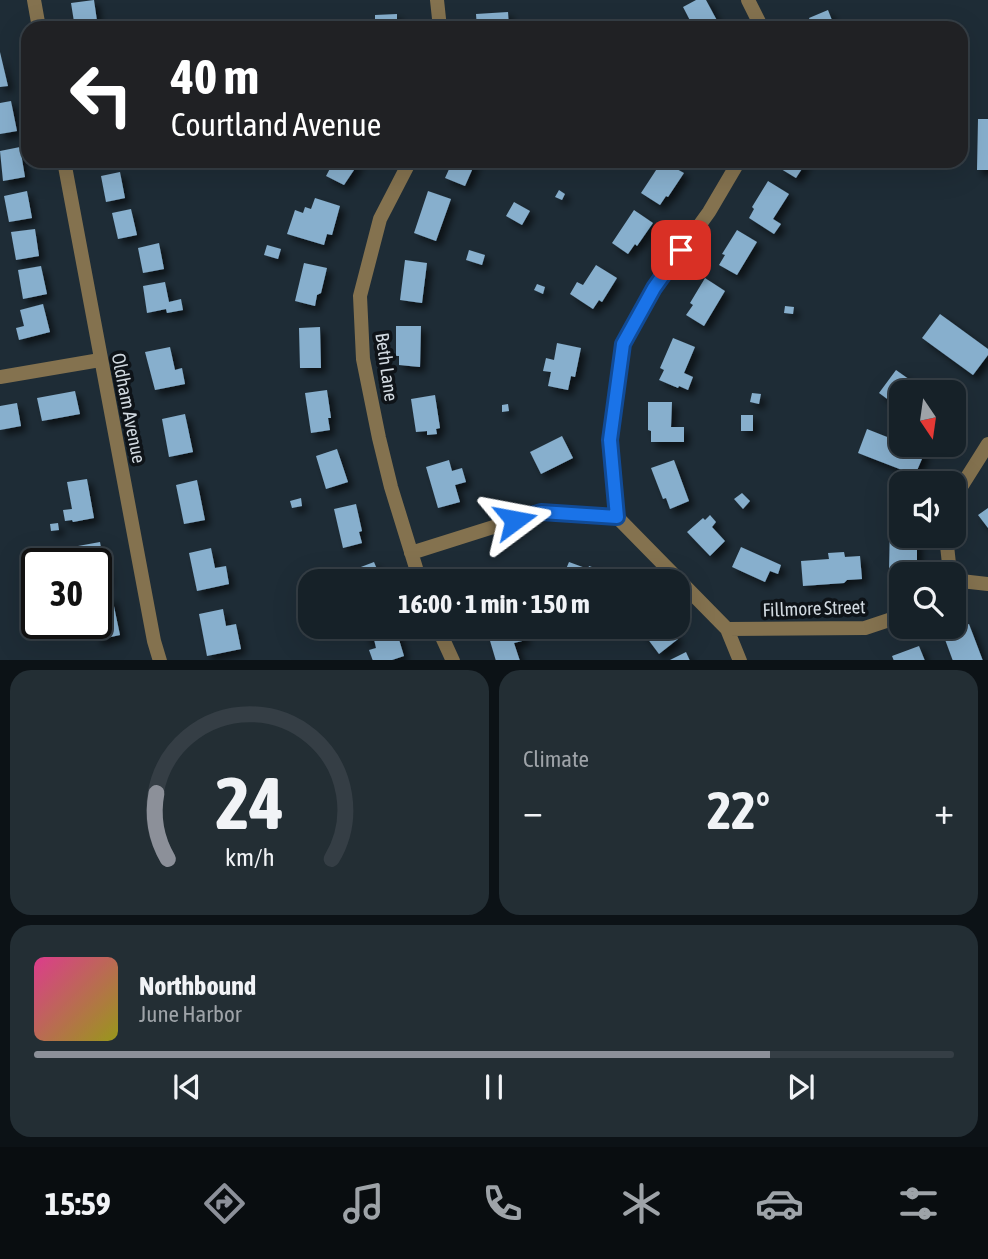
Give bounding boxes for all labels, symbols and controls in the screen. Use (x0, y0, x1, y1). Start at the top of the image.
text: 40 m (171, 48, 259, 104)
icon: left (56, 49, 147, 140)
text: Courtland Avenue (171, 106, 381, 143)
pin (651, 220, 711, 280)
icon: arrive (662, 231, 700, 269)
street label: Beth Lane (371, 331, 403, 403)
street label: Oldham Avenue (108, 351, 150, 465)
north arrow (889, 380, 966, 457)
map controls (889, 380, 966, 639)
button: sound (889, 471, 966, 548)
position arrow (478, 483, 552, 557)
speed limit sign: 30 (21, 548, 112, 639)
button: search (889, 562, 966, 639)
text: 16:00 · 1 min · 150 m (398, 589, 590, 619)
street label: Fillmore Street (762, 595, 866, 621)
text: Climate (523, 746, 589, 772)
text: 24 (215, 761, 284, 844)
text: 22° (707, 780, 770, 840)
text: − (523, 789, 543, 832)
text: + (934, 789, 954, 832)
text: km/h (225, 842, 274, 870)
text: Northbound (139, 971, 256, 1001)
text: June Harbor (139, 1001, 242, 1027)
icon: previous (168, 1068, 206, 1106)
icon: pause (475, 1068, 513, 1106)
icon: next (782, 1068, 820, 1106)
icon: directions (200, 1179, 249, 1228)
icon: music (339, 1179, 388, 1228)
icon: phone (478, 1179, 527, 1228)
icon: climate (617, 1179, 666, 1228)
icon: car (755, 1179, 804, 1228)
icon: filters (894, 1179, 943, 1228)
text: 15:59 (45, 1185, 111, 1222)

